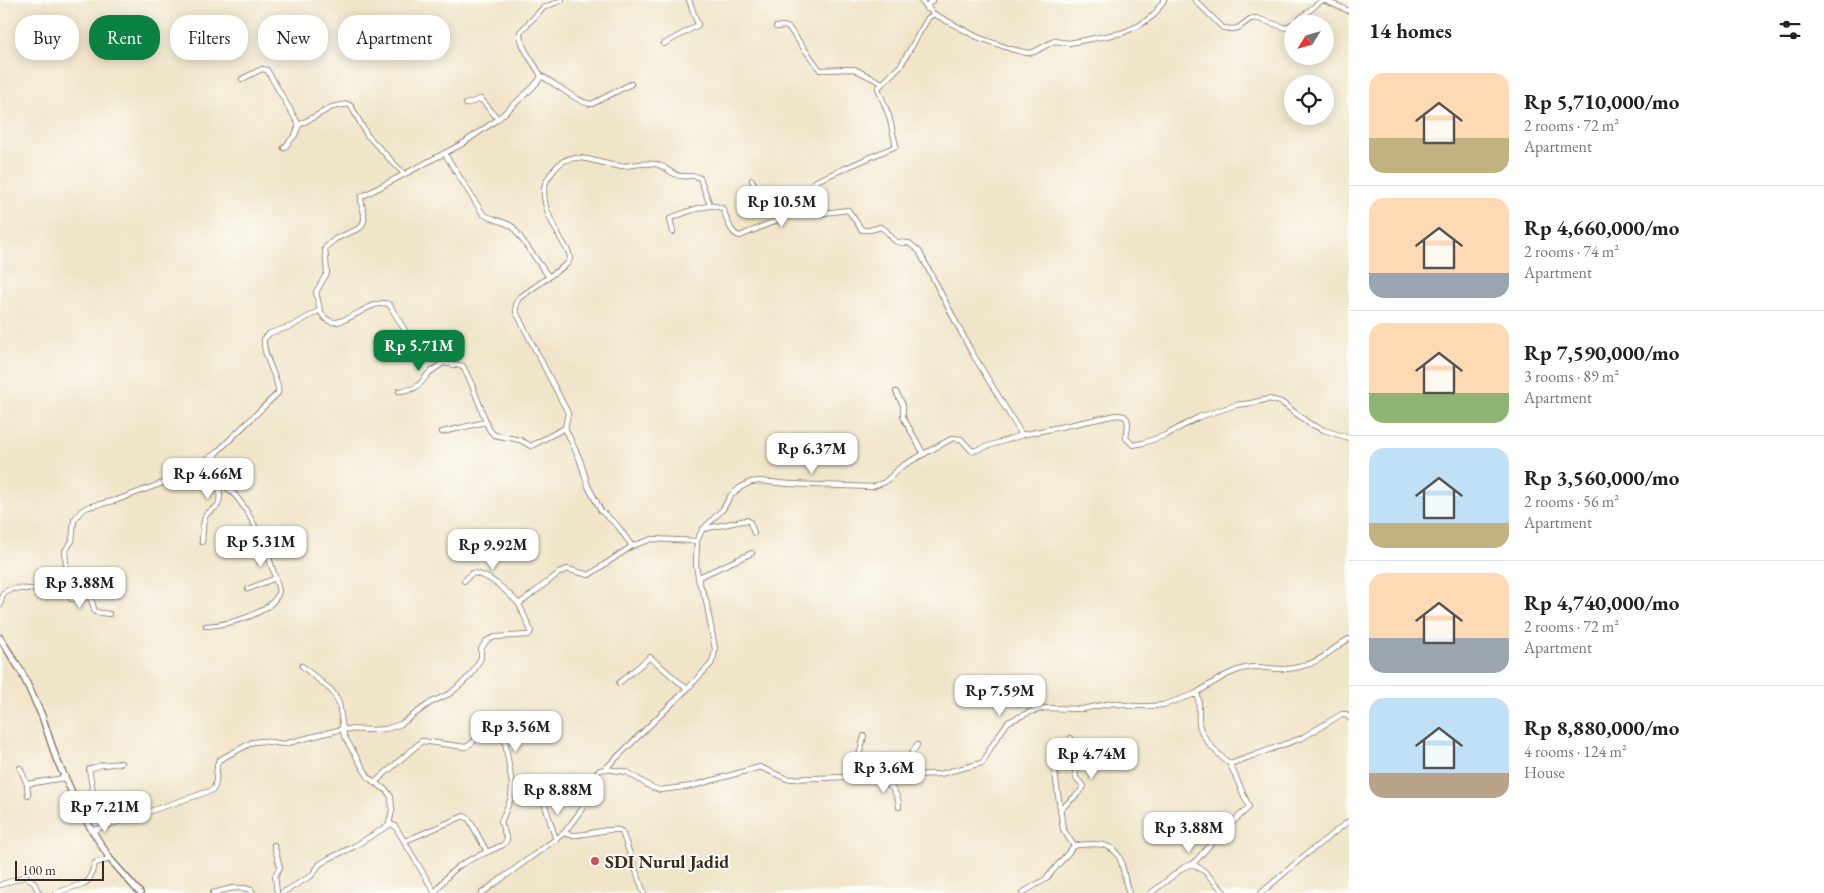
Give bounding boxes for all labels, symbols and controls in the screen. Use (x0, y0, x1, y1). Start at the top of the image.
chip: Buy (15, 15, 79, 60)
chip: Rent (89, 15, 160, 60)
chip: Filters (170, 15, 248, 60)
chip: New (258, 15, 328, 60)
chip: Apartment (338, 15, 450, 60)
north arrow (1284, 15, 1334, 65)
map controls (1284, 15, 1334, 125)
icon: filters (1776, 16, 1804, 44)
text: 14 homes (1369, 17, 1452, 44)
button: locate (1284, 75, 1334, 125)
text: Rp 5,710,000/mo (1524, 88, 1679, 115)
icon: home (1409, 93, 1469, 153)
text: 2 rooms · 72 m² (1524, 115, 1619, 136)
text: Apartment (1524, 136, 1592, 157)
pin: Rp 10.5M (730, 186, 834, 228)
text: Rp 10.5M (748, 191, 816, 212)
text: Rp 4,660,000/mo (1524, 214, 1679, 241)
icon: home (1409, 218, 1469, 278)
text: 2 rooms · 74 m² (1524, 241, 1619, 262)
text: Apartment (1524, 262, 1592, 283)
pin: Rp 5.71M (367, 330, 471, 372)
text: Rp 5.71M (385, 335, 453, 356)
text: Rp 7,590,000/mo (1524, 339, 1679, 366)
icon: home (1409, 343, 1469, 403)
text: 3 rooms · 89 m² (1524, 366, 1619, 387)
text: Apartment (1524, 387, 1592, 408)
pin: Rp 6.37M (760, 432, 864, 475)
text: Rp 6.37M (778, 438, 846, 459)
pin: Rp 4.66M (156, 458, 260, 500)
text: Rp 4.66M (174, 463, 242, 484)
text: Rp 3,560,000/mo (1524, 464, 1679, 491)
icon: home (1409, 468, 1469, 528)
text: 2 rooms · 56 m² (1524, 491, 1619, 512)
text: Apartment (1524, 512, 1592, 533)
pin: Rp 5.31M (209, 526, 313, 568)
pin: Rp 9.92M (441, 528, 545, 571)
text: Rp 5.31M (227, 531, 295, 552)
text: Rp 9.92M (459, 534, 527, 555)
pin: Rp 3.88M (28, 566, 132, 609)
text: Rp 3.88M (46, 572, 114, 593)
text: Rp 4,740,000/mo (1524, 589, 1679, 616)
icon: home (1409, 593, 1469, 653)
text: 2 rooms · 72 m² (1524, 616, 1619, 637)
text: Apartment (1524, 637, 1592, 658)
pin: Rp 7.59M (948, 674, 1052, 717)
text: Rp 7.59M (966, 680, 1034, 701)
pin: Rp 3.56M (464, 710, 568, 753)
text: Rp 8,880,000/mo (1524, 714, 1679, 741)
text: Rp 3.56M (482, 716, 550, 737)
icon: home (1409, 718, 1469, 778)
pin: Rp 4.74M (1040, 738, 1144, 780)
text: 4 rooms · 124 m² (1524, 741, 1627, 762)
text: Rp 4.74M (1058, 743, 1126, 764)
pin: Rp 3.6M (838, 752, 930, 794)
text: Rp 3.6M (854, 757, 914, 778)
text: House (1524, 762, 1565, 783)
pin: Rp 8.88M (506, 774, 610, 816)
text: Rp 8.88M (524, 779, 592, 800)
pin: Rp 7.21M (53, 790, 157, 833)
text: Rp 7.21M (71, 796, 139, 817)
pin: Rp 3.88M (1137, 812, 1241, 854)
text: Rp 3.88M (1155, 817, 1223, 838)
place label: SDI Nurul Jadid (605, 850, 729, 873)
marker: SDI Nurul Jadid (589, 855, 601, 867)
scale bar (15, 858, 104, 881)
text: 100 m (22, 861, 56, 879)

